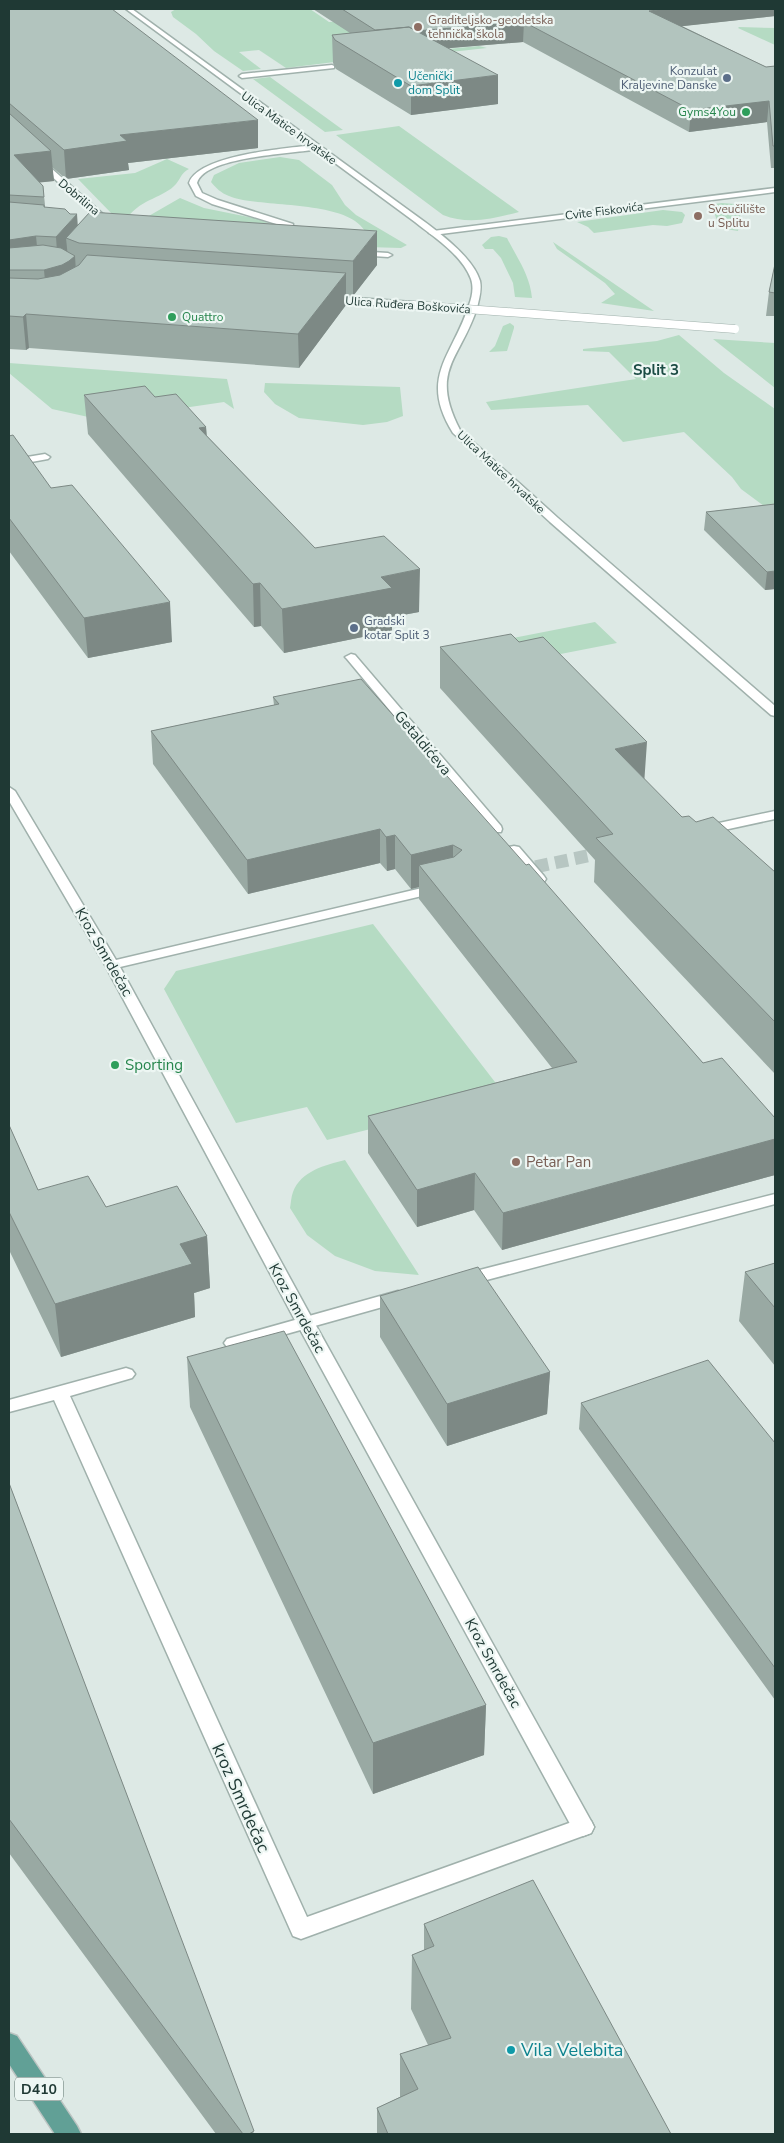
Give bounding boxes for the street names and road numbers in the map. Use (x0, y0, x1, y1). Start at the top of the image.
street label: Ulica Matice hrvatske (238, 88, 340, 168)
street label: Dobrilina (55, 175, 103, 219)
street label: Cvite Fiskovića (564, 198, 644, 224)
street label: Ulica Ruđera Boškovića (345, 293, 471, 317)
street label: Ulica Matice hrvatske (454, 427, 548, 517)
street label: Getaldićeva (390, 706, 456, 780)
street label: Kroz Smrdečac (70, 904, 138, 1000)
street label: Kroz Smrdečac (264, 1260, 330, 1356)
street label: Kroz Smrdečac (460, 1615, 526, 1711)
street label: kroz Smrdečac (206, 1740, 276, 1856)
road number: D410 (15, 2078, 63, 2100)

